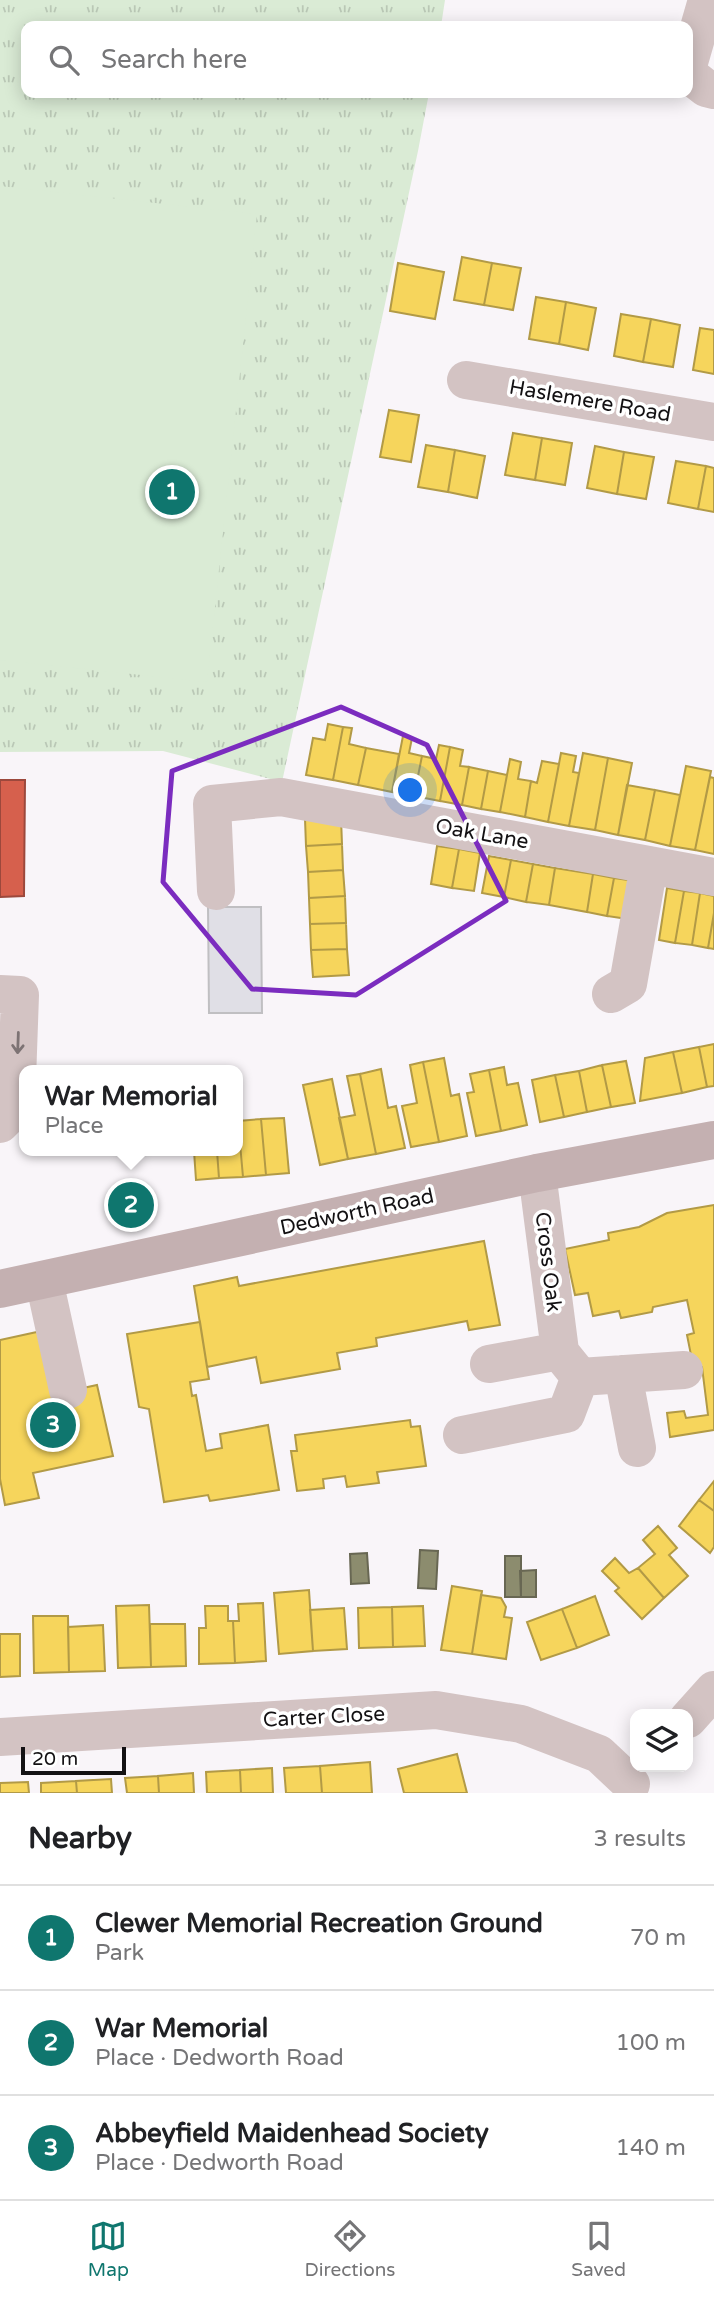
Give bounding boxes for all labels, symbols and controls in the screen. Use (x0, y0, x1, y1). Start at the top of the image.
search box (21, 21, 693, 98)
icon: search (45, 41, 83, 79)
text: Search here (101, 44, 247, 75)
street label: Haslemere Road (507, 374, 673, 428)
pin: 1 (149, 466, 195, 518)
your location (393, 773, 427, 807)
street label: Oak Lane (433, 814, 531, 855)
one-way arrow (12, 1031, 25, 1054)
popup (19, 1065, 243, 1156)
text: War Memorial (44, 1081, 218, 1112)
text: Place (44, 1112, 104, 1140)
pin: 2 (108, 1179, 154, 1231)
street label: Dedworth Road (278, 1183, 436, 1241)
street label: Cross Oak (529, 1211, 567, 1313)
pin: 3 (30, 1399, 76, 1451)
street label: Carter Close (262, 1701, 386, 1733)
map controls (630, 1709, 693, 1772)
button: layers (630, 1709, 693, 1772)
scale bar (21, 1744, 126, 1776)
text: 20 m (32, 1748, 78, 1770)
text: Nearby (28, 1820, 132, 1857)
text: 3 results (593, 1825, 686, 1853)
text: Clewer Memorial Recreation Ground (95, 1908, 543, 1939)
text: 1 (44, 1924, 58, 1952)
text: 70 m (630, 1924, 686, 1952)
text: Park (95, 1939, 144, 1967)
text: War Memorial (95, 2013, 268, 2044)
text: 2 (44, 2029, 58, 2057)
text: 100 m (616, 2029, 686, 2057)
text: Place · Dedworth Road (95, 2044, 344, 2072)
text: Abbeyfield Maidenhead Society (95, 2118, 489, 2149)
text: 3 (44, 2134, 58, 2162)
text: 140 m (616, 2134, 686, 2162)
text: Place · Dedworth Road (95, 2149, 344, 2177)
tab: Map (88, 2217, 129, 2281)
tab: Directions (305, 2217, 396, 2281)
tab: Saved (571, 2217, 626, 2281)

